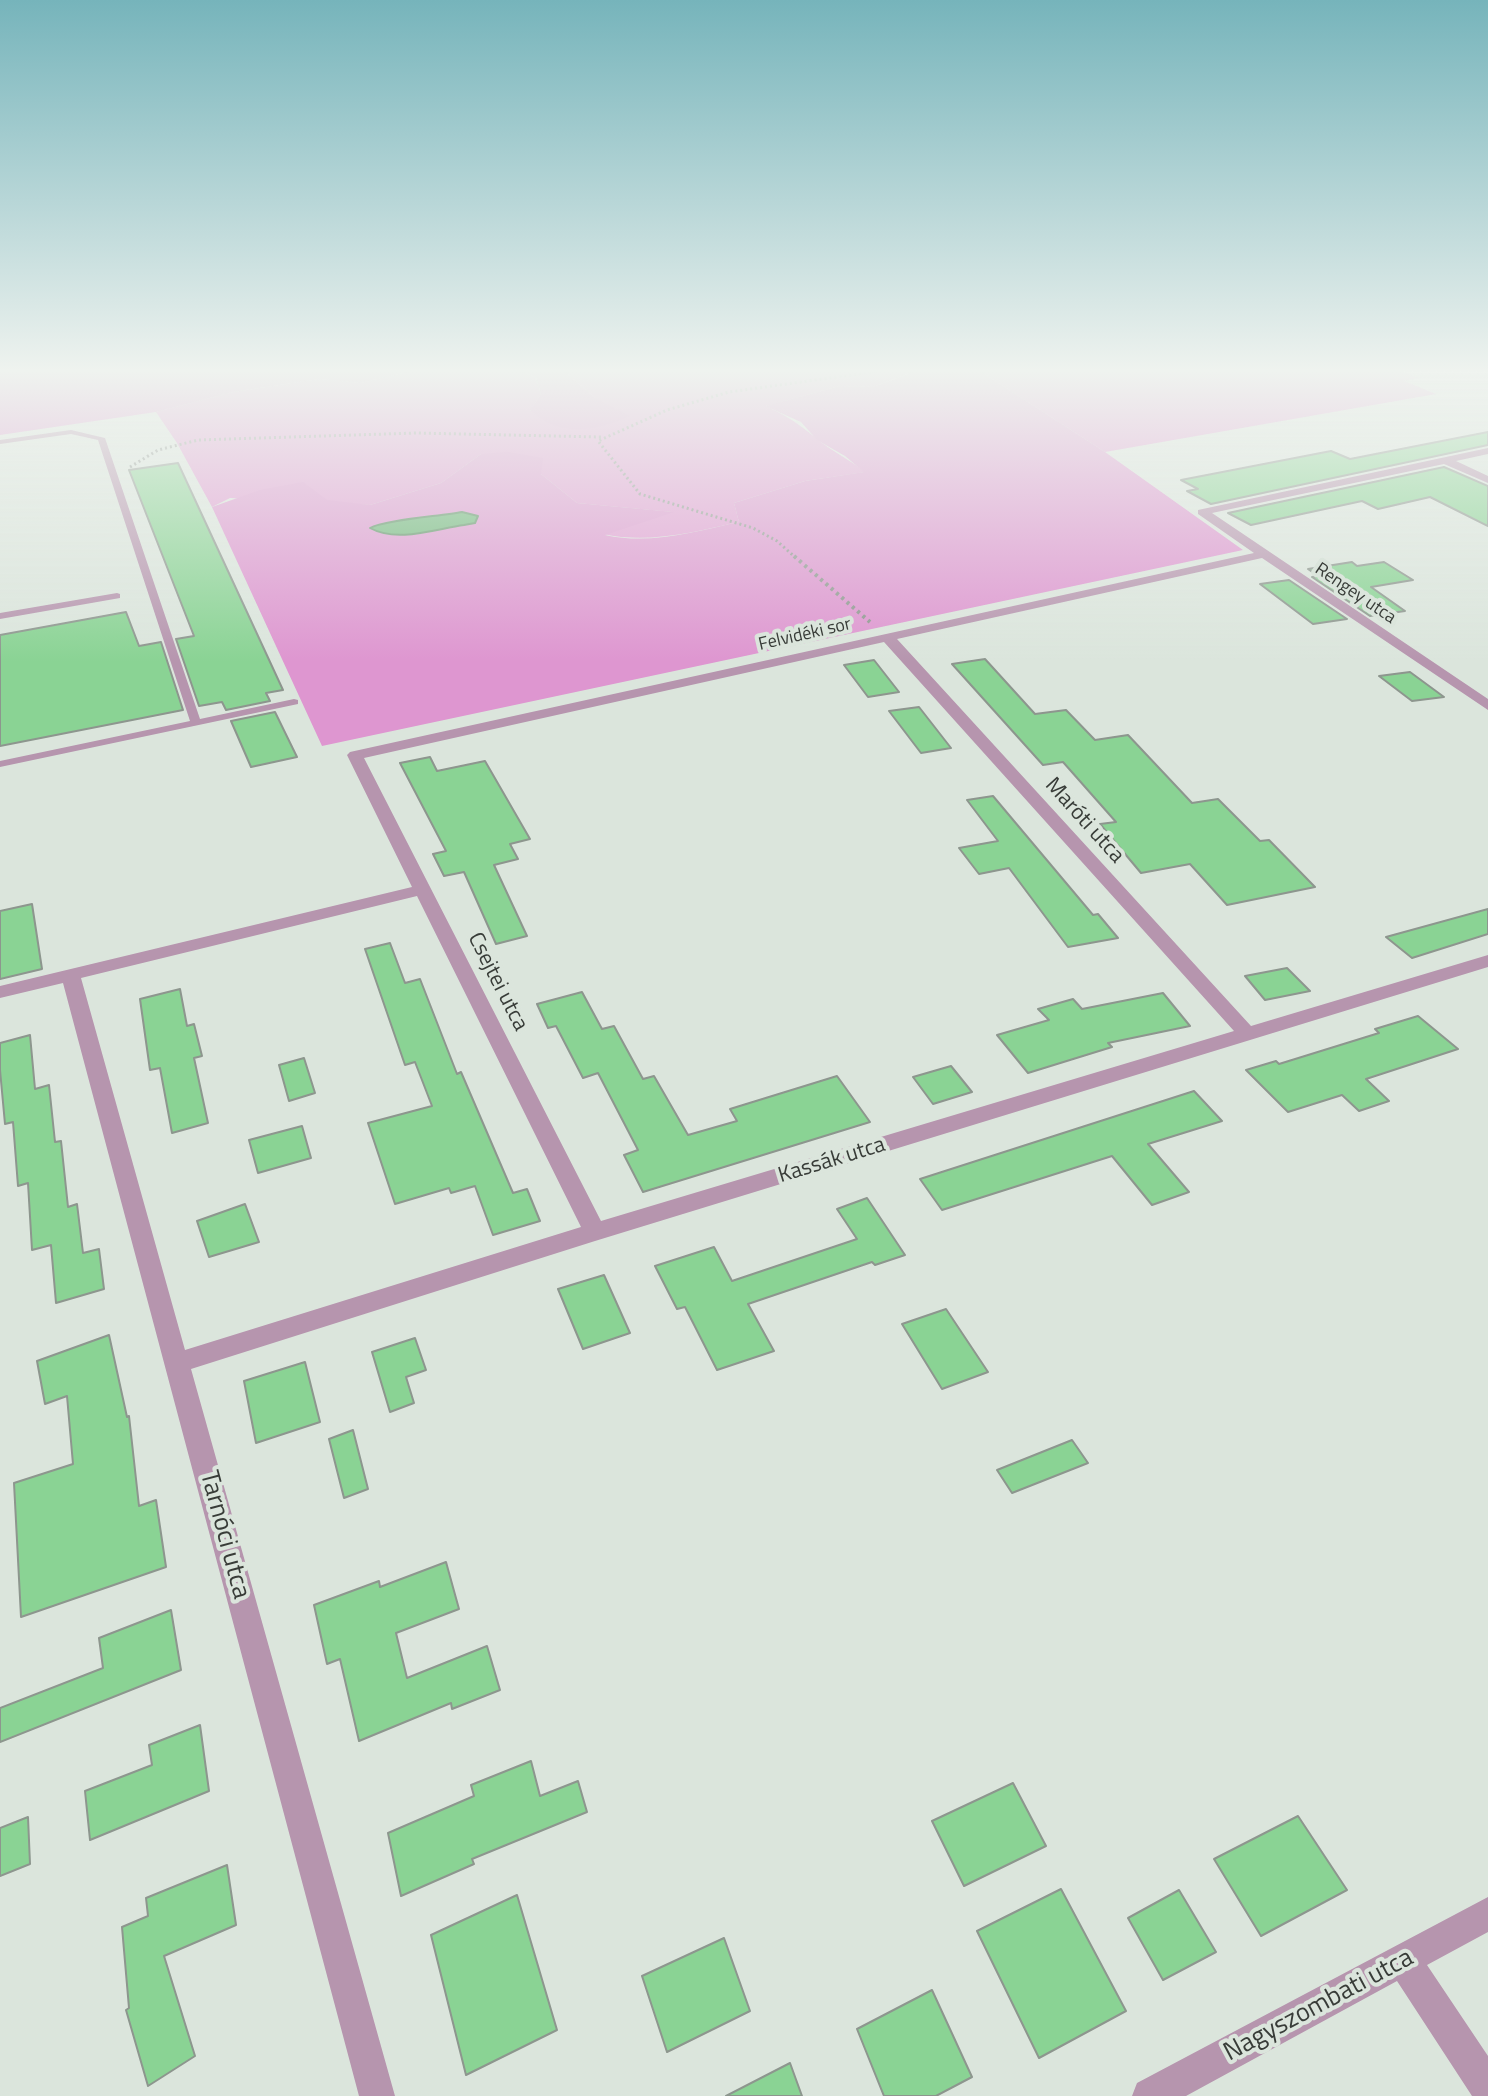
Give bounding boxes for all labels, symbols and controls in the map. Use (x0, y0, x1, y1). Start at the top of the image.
street label: Rengey utca (1310, 559, 1400, 629)
street label: Felvidéki sor (757, 614, 853, 656)
street label: Maróti utca (1039, 773, 1129, 869)
street label: Csejtei utca (461, 929, 533, 1035)
street label: Kassák utca (775, 1132, 889, 1190)
street label: Tarnóci utca (192, 1468, 256, 1602)
street label: Nagyszombati utca (1219, 1943, 1419, 2069)

